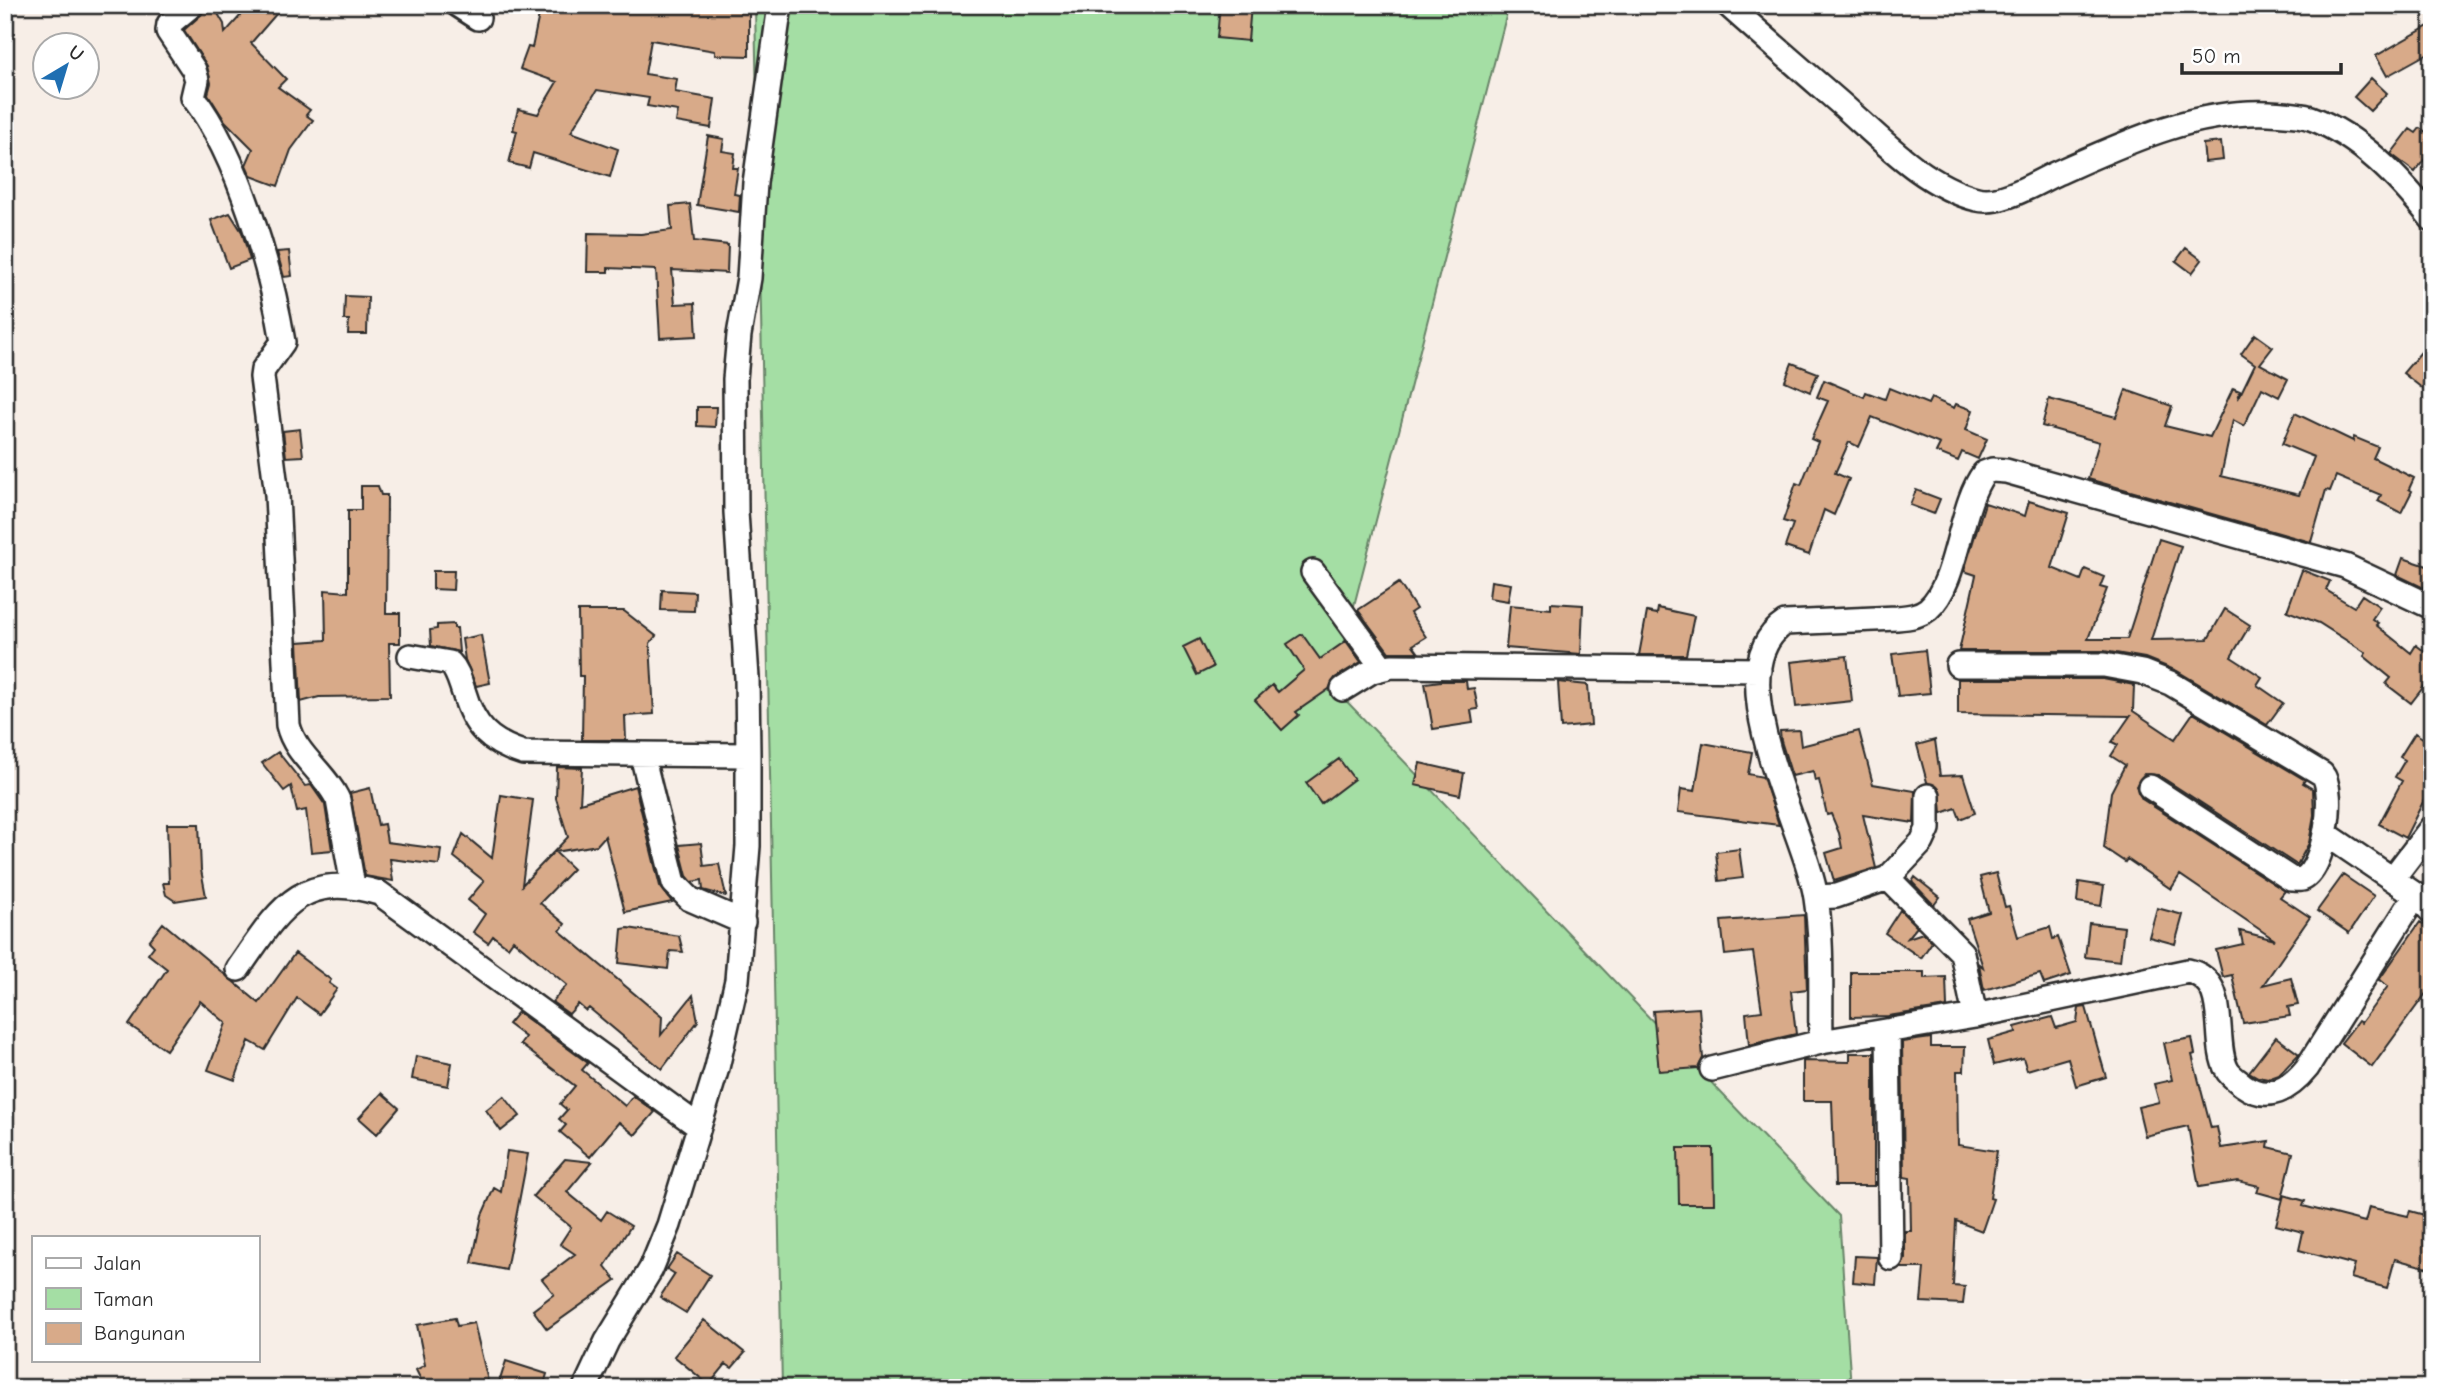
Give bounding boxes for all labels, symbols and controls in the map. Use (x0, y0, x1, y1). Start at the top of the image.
north arrow (32, 32, 102, 102)
scale bar (2182, 32, 2341, 76)
text: U (64, 41, 88, 66)
text: 50 m (2192, 44, 2241, 68)
legend (32, 1236, 259, 1362)
text: Jalan (94, 1251, 141, 1275)
text: Taman (94, 1287, 154, 1311)
text: Bangunan (94, 1321, 185, 1345)

